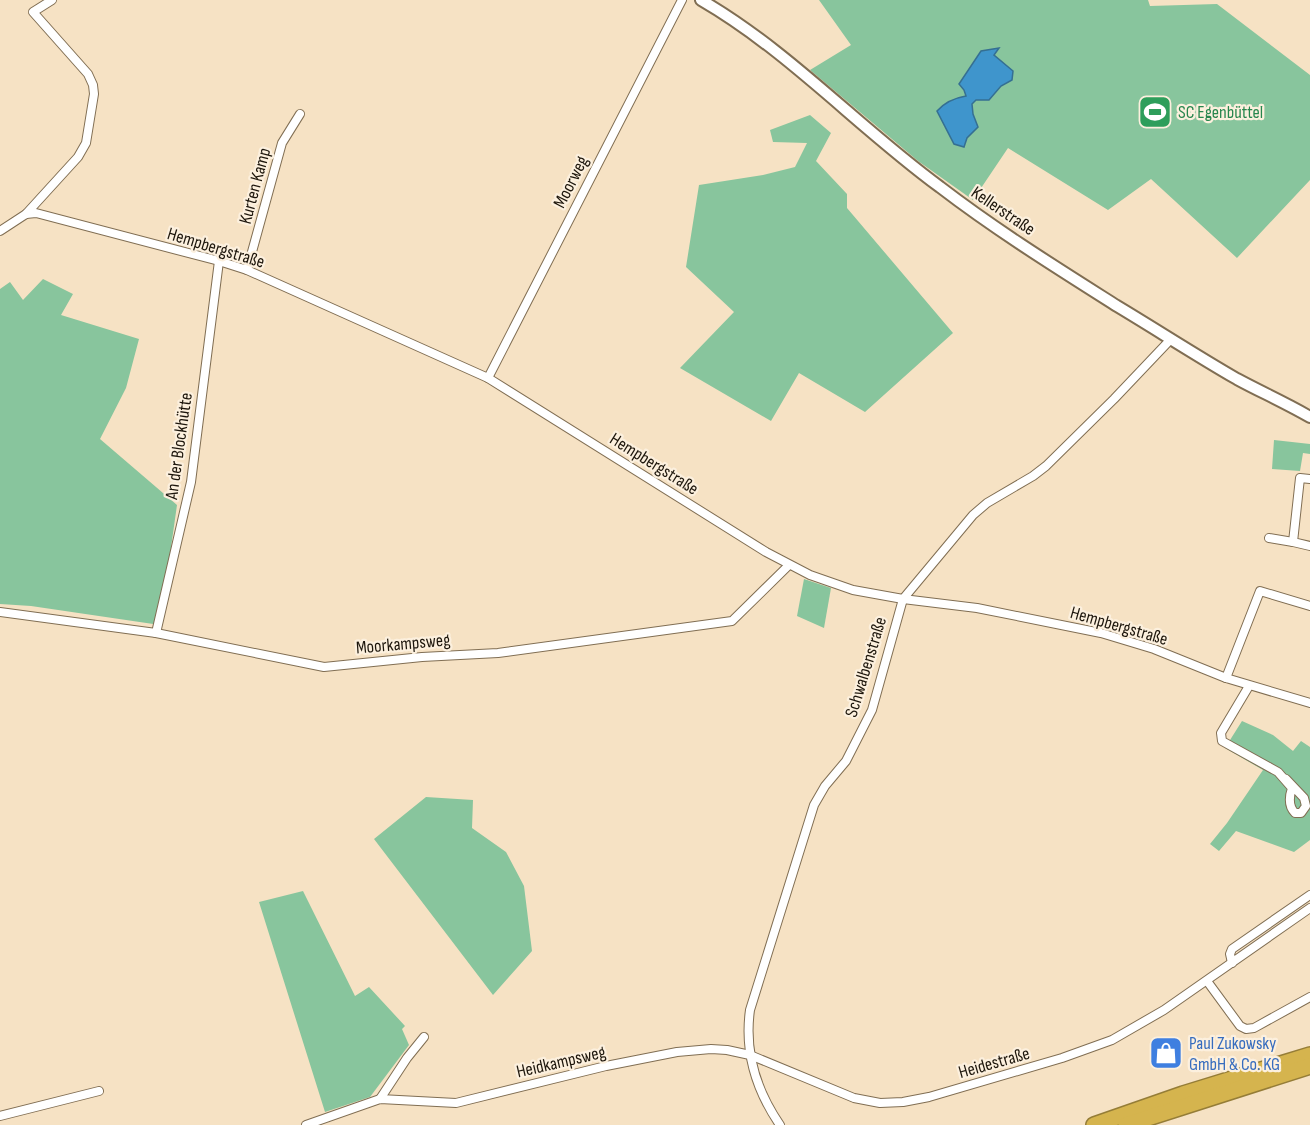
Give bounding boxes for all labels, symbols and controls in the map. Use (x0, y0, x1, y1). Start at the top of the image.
sports icon: SC Egenbüttel (1137, 94, 1173, 130)
place label: SC Egenbüttel (1178, 102, 1263, 123)
street label: Kurten Kamp (235, 146, 275, 226)
street label: Moorweg (549, 153, 593, 211)
street label: Kellerstraße (967, 182, 1039, 240)
street label: Hempbergstraße (165, 223, 267, 273)
street label: An der Blockhütte (161, 391, 197, 502)
street label: Hempbergstraße (606, 428, 702, 500)
street label: Hempbergstraße (1068, 602, 1170, 650)
street label: Schwalbenstraße (841, 614, 891, 720)
street label: Moorkampsweg (355, 629, 451, 659)
place label: Paul Zukowsky GmbH & Co. KG (1189, 1033, 1280, 1075)
shop icon: Paul Zukowsky GmbH & Co. KG (1148, 1035, 1184, 1071)
street label: Heidkampsweg (514, 1042, 608, 1082)
street label: Heidestraße (956, 1043, 1032, 1083)

